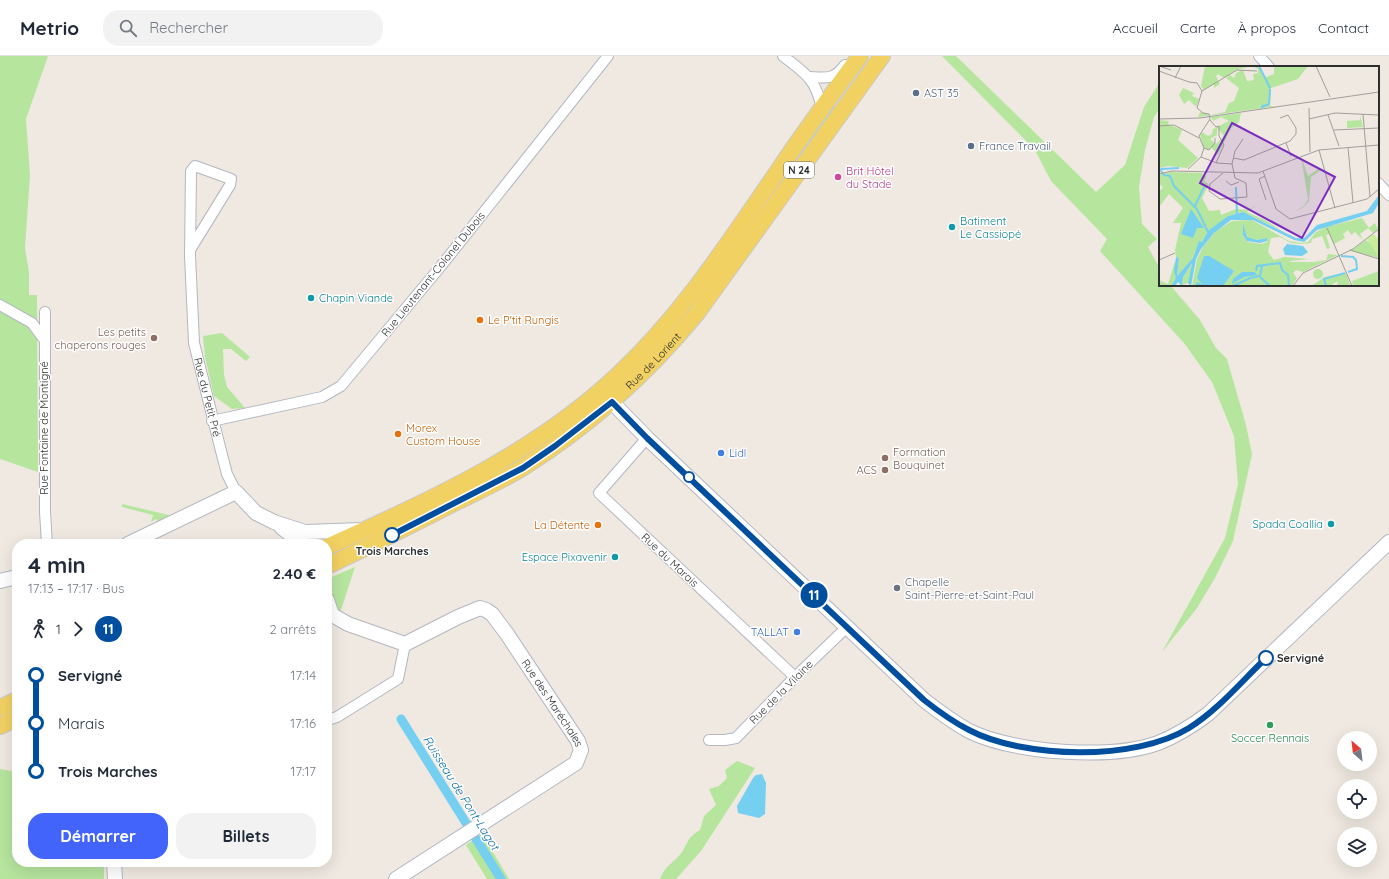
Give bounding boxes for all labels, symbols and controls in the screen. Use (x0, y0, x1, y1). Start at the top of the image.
search box (103, 10, 383, 46)
text: Metrio (20, 16, 79, 40)
icon: search (117, 17, 139, 39)
text: Rechercher (149, 18, 228, 37)
text: Accueil (1112, 19, 1158, 37)
text: Carte (1180, 19, 1216, 37)
text: À propos (1238, 19, 1296, 37)
text: Contact (1318, 19, 1369, 37)
inset map (1159, 66, 1379, 286)
place label: AST 35 (924, 86, 959, 100)
marker: AST 35 (911, 88, 921, 98)
place label: France Travail (979, 139, 1051, 153)
marker: France Travail (966, 141, 976, 151)
road number: N 24 (784, 162, 814, 178)
place label: Brit Hôtel du Stade (846, 164, 893, 191)
marker: Brit Hôtel du Stade (833, 172, 843, 182)
street label: Rue Lieutenant-Colonel Dubois (378, 209, 488, 339)
place label: Batiment Le Cassiopé (960, 214, 1021, 241)
marker: Batiment Le Cassiopé (947, 222, 957, 232)
place label: Chapin Viande (319, 291, 393, 305)
marker: Chapin Viande (306, 293, 316, 303)
place label: Le P'tit Rungis (488, 313, 559, 327)
marker: Le P'tit Rungis (475, 315, 485, 325)
place label: Les petits chaperons rouges (55, 325, 146, 352)
street label: Rue de Lorient (622, 330, 684, 393)
marker: Les petits chaperons rouges (149, 333, 159, 343)
street label: Rue du Petit Pré (191, 356, 224, 438)
street label: Rue Fontaine de Montigné (37, 361, 51, 495)
place label: Morex Custom House (406, 421, 480, 448)
marker: Morex Custom House (393, 429, 403, 439)
place label: Formation Bouquinet (893, 445, 946, 472)
place label: Lidl (729, 446, 746, 460)
marker: Lidl (716, 448, 726, 458)
marker: Formation Bouquinet (880, 453, 890, 463)
place label: ACS (857, 463, 877, 477)
marker: ACS (880, 465, 890, 475)
unlabelled marker (683, 471, 695, 483)
place label: Spada Coallia (1253, 517, 1323, 531)
place label: La Détente (534, 518, 590, 532)
marker: Spada Coallia (1326, 519, 1336, 529)
marker: La Détente (593, 520, 603, 530)
marker: Trois Marches (384, 527, 400, 543)
street label: Rue du Marais (639, 530, 701, 590)
place label: Trois Marches (355, 544, 429, 558)
place label: Espace Pixavenir (522, 550, 608, 564)
text: 4 min (28, 551, 86, 579)
marker: Espace Pixavenir (610, 552, 620, 562)
text: 2.40 € (273, 564, 316, 583)
place label: Chapelle Saint-Pierre-et-Saint-Paul (905, 575, 1034, 602)
text: 17:13 – 17:17 · Bus (28, 580, 124, 596)
line badge: 11 (796, 582, 832, 608)
marker: Chapelle Saint-Pierre-et-Saint-Paul (892, 583, 902, 593)
text: 11 (809, 586, 819, 604)
icon: walk (28, 618, 50, 640)
icon: forward (67, 618, 89, 640)
text: 11 (103, 620, 114, 638)
text: 1 (56, 621, 61, 637)
text: 2 arrêts (270, 621, 316, 637)
place label: TALLAT (751, 625, 789, 639)
marker: TALLAT (792, 627, 802, 637)
marker: Servigné (1258, 650, 1274, 666)
place label: Servigné (1277, 651, 1325, 665)
street label: Rue des Maréchales (519, 656, 586, 748)
street label: Rue de la Vilaine (746, 657, 816, 727)
text: Servigné (58, 666, 122, 685)
text: 17:14 (291, 667, 316, 683)
text: Marais (58, 714, 104, 733)
text: 17:16 (290, 715, 316, 731)
marker: Soccer Rennais (1265, 720, 1275, 730)
place label: Soccer Rennais (1231, 731, 1309, 745)
north arrow (1337, 731, 1377, 771)
map controls (1337, 731, 1377, 867)
water label: Ruisseau de Pont-Lagot (420, 733, 504, 854)
text: Trois Marches (58, 762, 158, 781)
text: 17:17 (291, 763, 316, 779)
button: locate (1337, 779, 1377, 819)
button: Démarrer (28, 813, 168, 859)
button: Billets (176, 813, 316, 859)
button: layers (1337, 827, 1377, 867)

